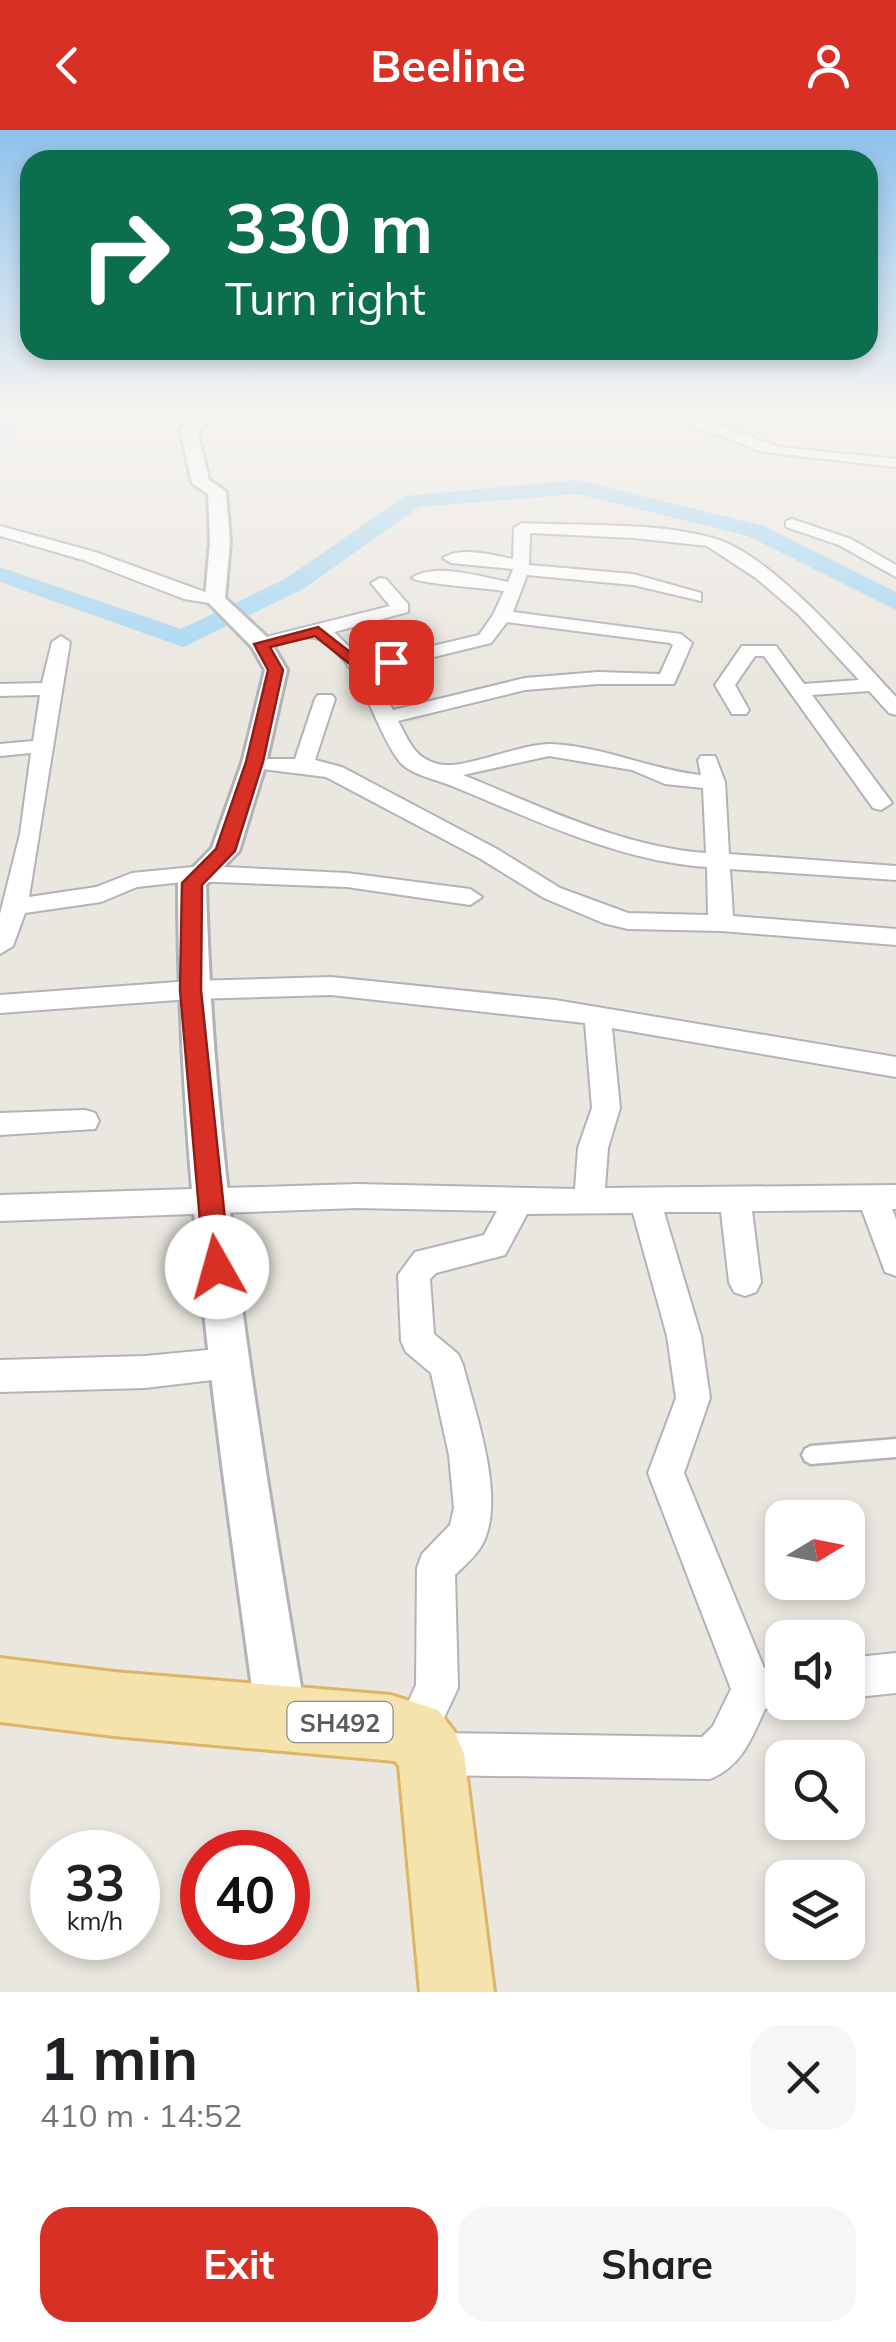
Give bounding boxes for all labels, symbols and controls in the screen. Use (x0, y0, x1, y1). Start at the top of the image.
text: Beeline (370, 37, 526, 93)
icon: back (40, 38, 95, 93)
icon: person (801, 38, 856, 93)
text: 330 m (225, 183, 433, 271)
icon: right (60, 190, 190, 320)
text: Turn right (225, 270, 426, 326)
pin (349, 620, 434, 705)
icon: arrive (364, 635, 419, 690)
position arrow (165, 1215, 269, 1319)
north arrow (765, 1500, 865, 1600)
map controls (765, 1500, 865, 1960)
button: sound (765, 1620, 865, 1720)
road number: SH492 (288, 1702, 392, 1742)
button: search (765, 1740, 865, 1840)
speed limit sign: 40 (180, 1830, 310, 1960)
text: 33 (65, 1851, 125, 1914)
button: layers (765, 1860, 865, 1960)
text: km/h (67, 1905, 123, 1936)
text: 1 min (40, 2020, 198, 2095)
button: close (751, 2025, 856, 2130)
text: 410 m · 14:52 (40, 2095, 242, 2135)
button: Exit (40, 2207, 438, 2322)
button: Share (458, 2207, 856, 2322)

